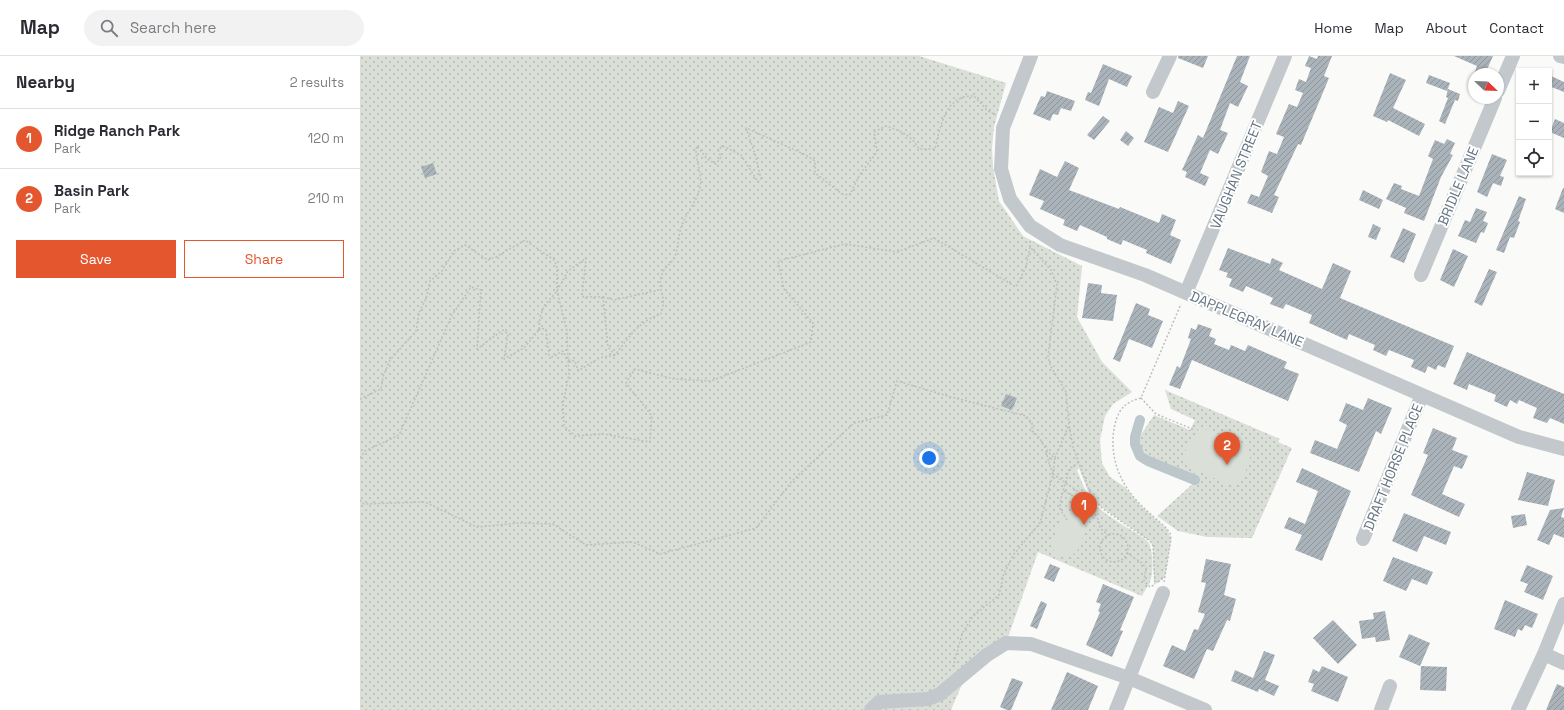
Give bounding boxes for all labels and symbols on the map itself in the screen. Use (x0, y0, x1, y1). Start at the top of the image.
north arrow (1468, 68, 1504, 104)
street label: VAUGHAN STREET (1206, 118, 1266, 232)
street label: BRIDLE LANE (1433, 144, 1483, 228)
street label: DAPPLEGRAY LANE (1187, 287, 1307, 351)
street label: DRAFT HORSE PLACE (1359, 401, 1427, 533)
pin: 2 (1214, 432, 1240, 465)
your location (919, 448, 939, 468)
pin: 1 (1071, 492, 1097, 525)

